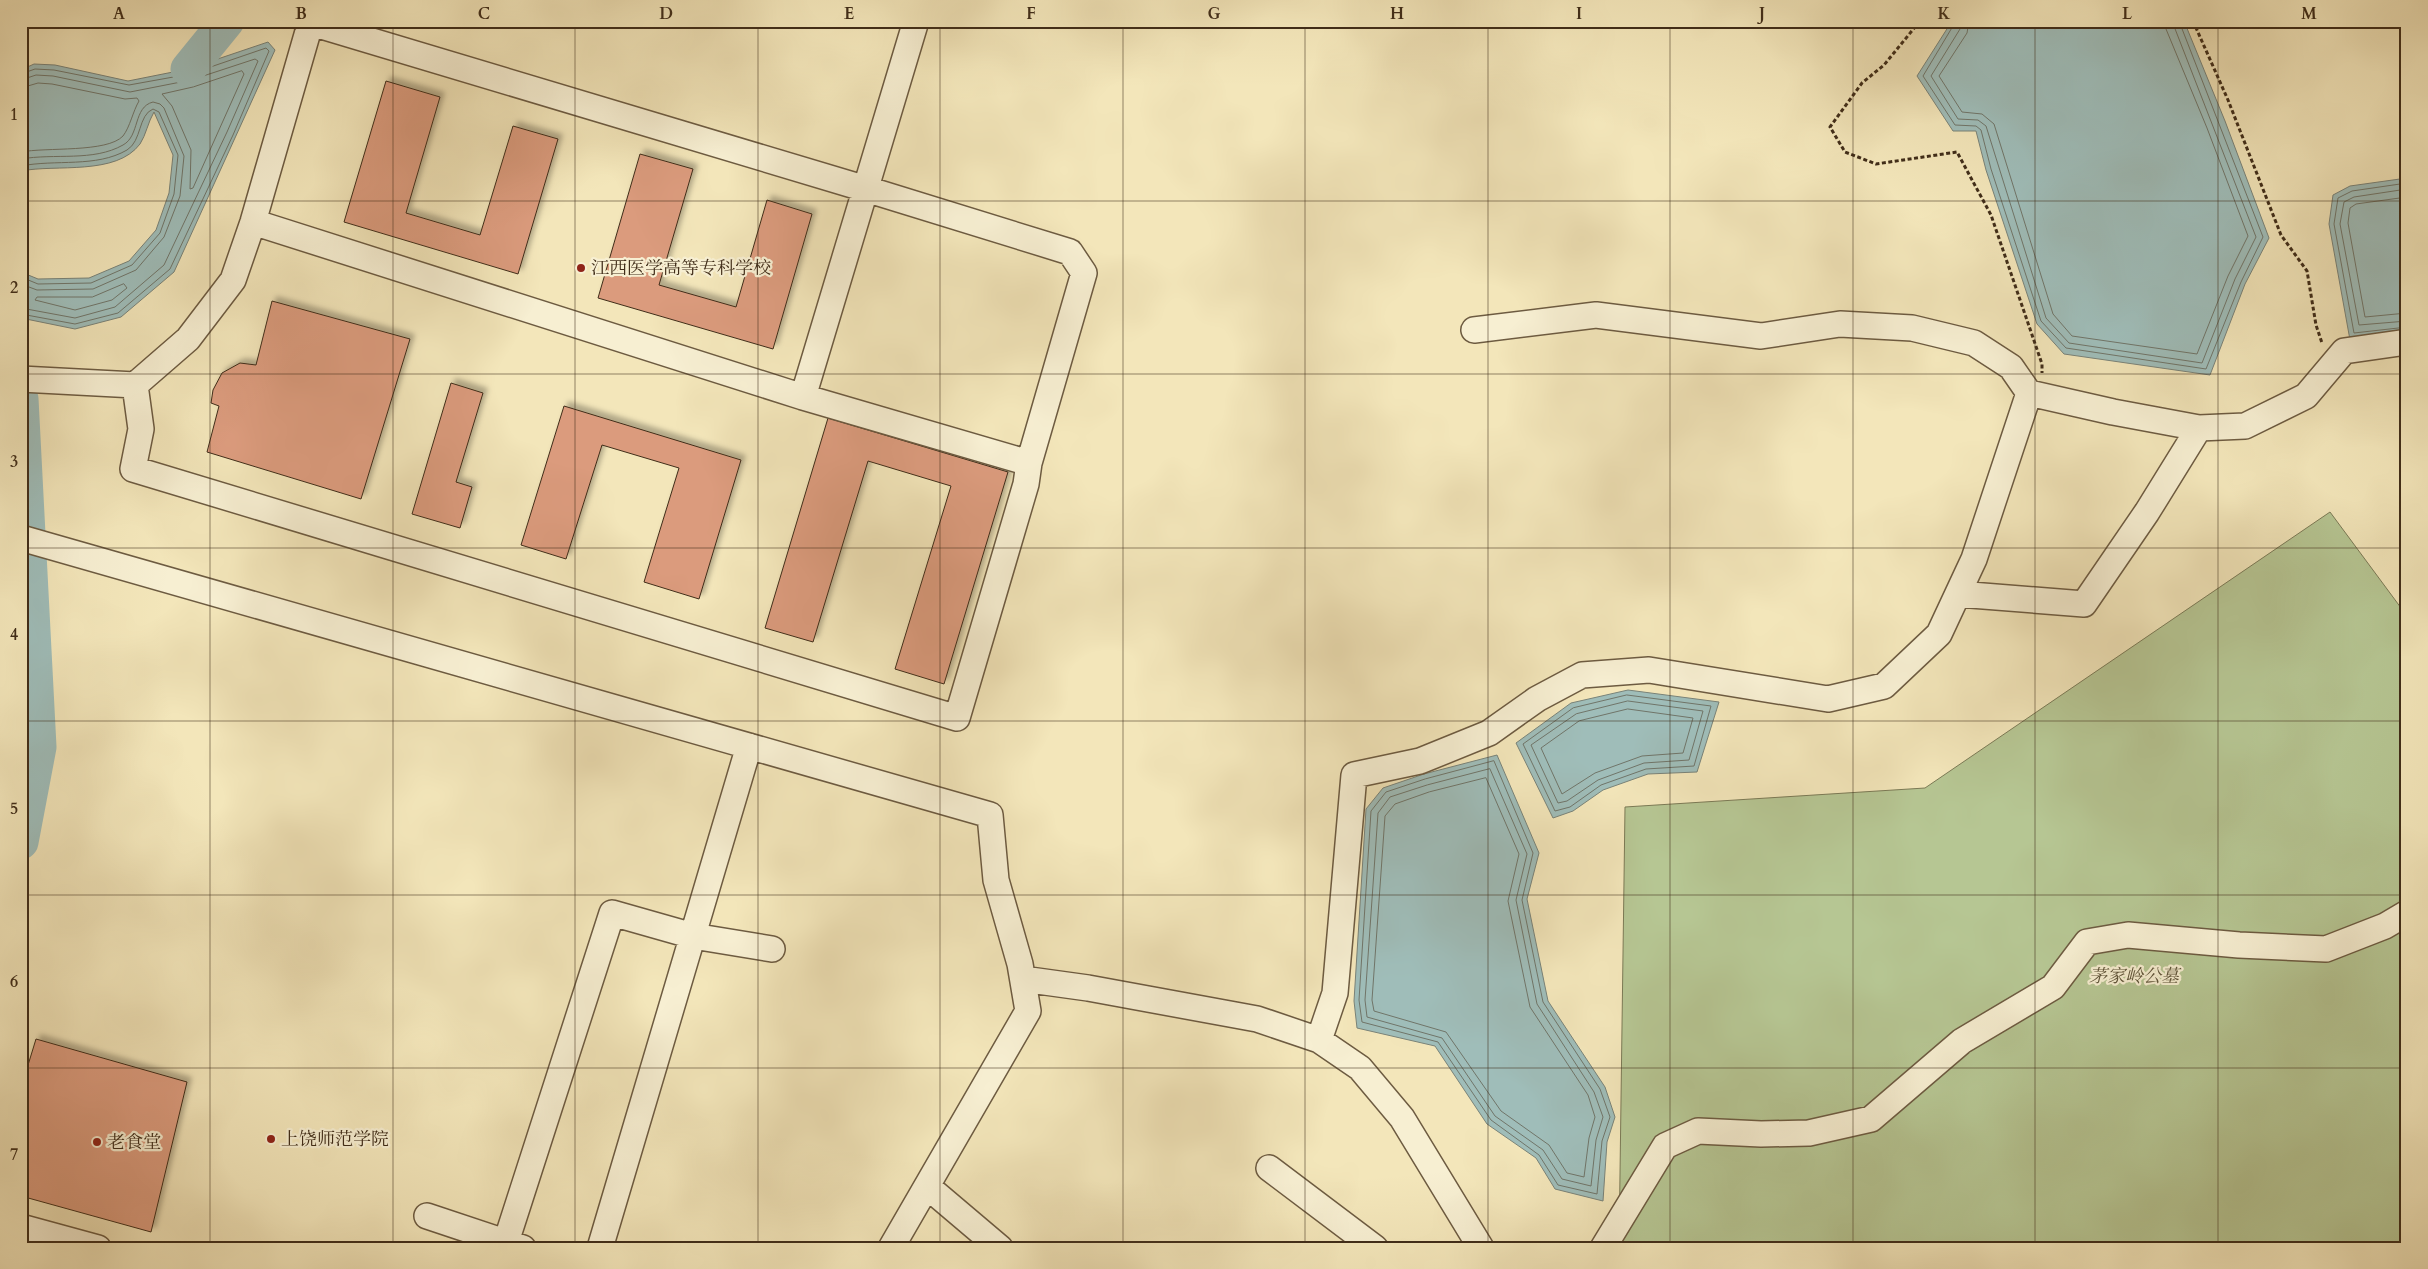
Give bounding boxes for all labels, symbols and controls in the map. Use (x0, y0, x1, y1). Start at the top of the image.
text: A (113, 3, 125, 25)
text: B (295, 3, 307, 25)
text: C (478, 3, 490, 25)
text: D (659, 3, 673, 25)
text: E (844, 3, 854, 25)
text: F (1026, 3, 1036, 25)
text: G (1207, 3, 1221, 25)
text: H (1390, 3, 1404, 25)
text: I (1576, 3, 1582, 25)
text: J (1757, 3, 1765, 25)
text: K (1938, 3, 1951, 25)
text: L (2122, 3, 2133, 25)
text: M (2301, 3, 2317, 25)
text: 1 (10, 104, 18, 126)
place label: 江西医学高等专科学校 (591, 256, 771, 281)
marker: 江西医学高等专科学校 (575, 262, 587, 274)
text: 2 (10, 277, 18, 299)
text: 3 (10, 451, 18, 473)
text: 4 (10, 624, 18, 646)
text: 5 (10, 798, 18, 820)
park label: 茅家岭公墓 (2089, 964, 2182, 989)
text: 6 (10, 971, 18, 993)
place label: 上饶师范学院 (281, 1127, 389, 1152)
place label: 老食堂 (107, 1130, 161, 1155)
marker: 上饶师范学院 (265, 1133, 277, 1145)
marker: 老食堂 (91, 1136, 103, 1148)
text: 7 (10, 1144, 18, 1166)

